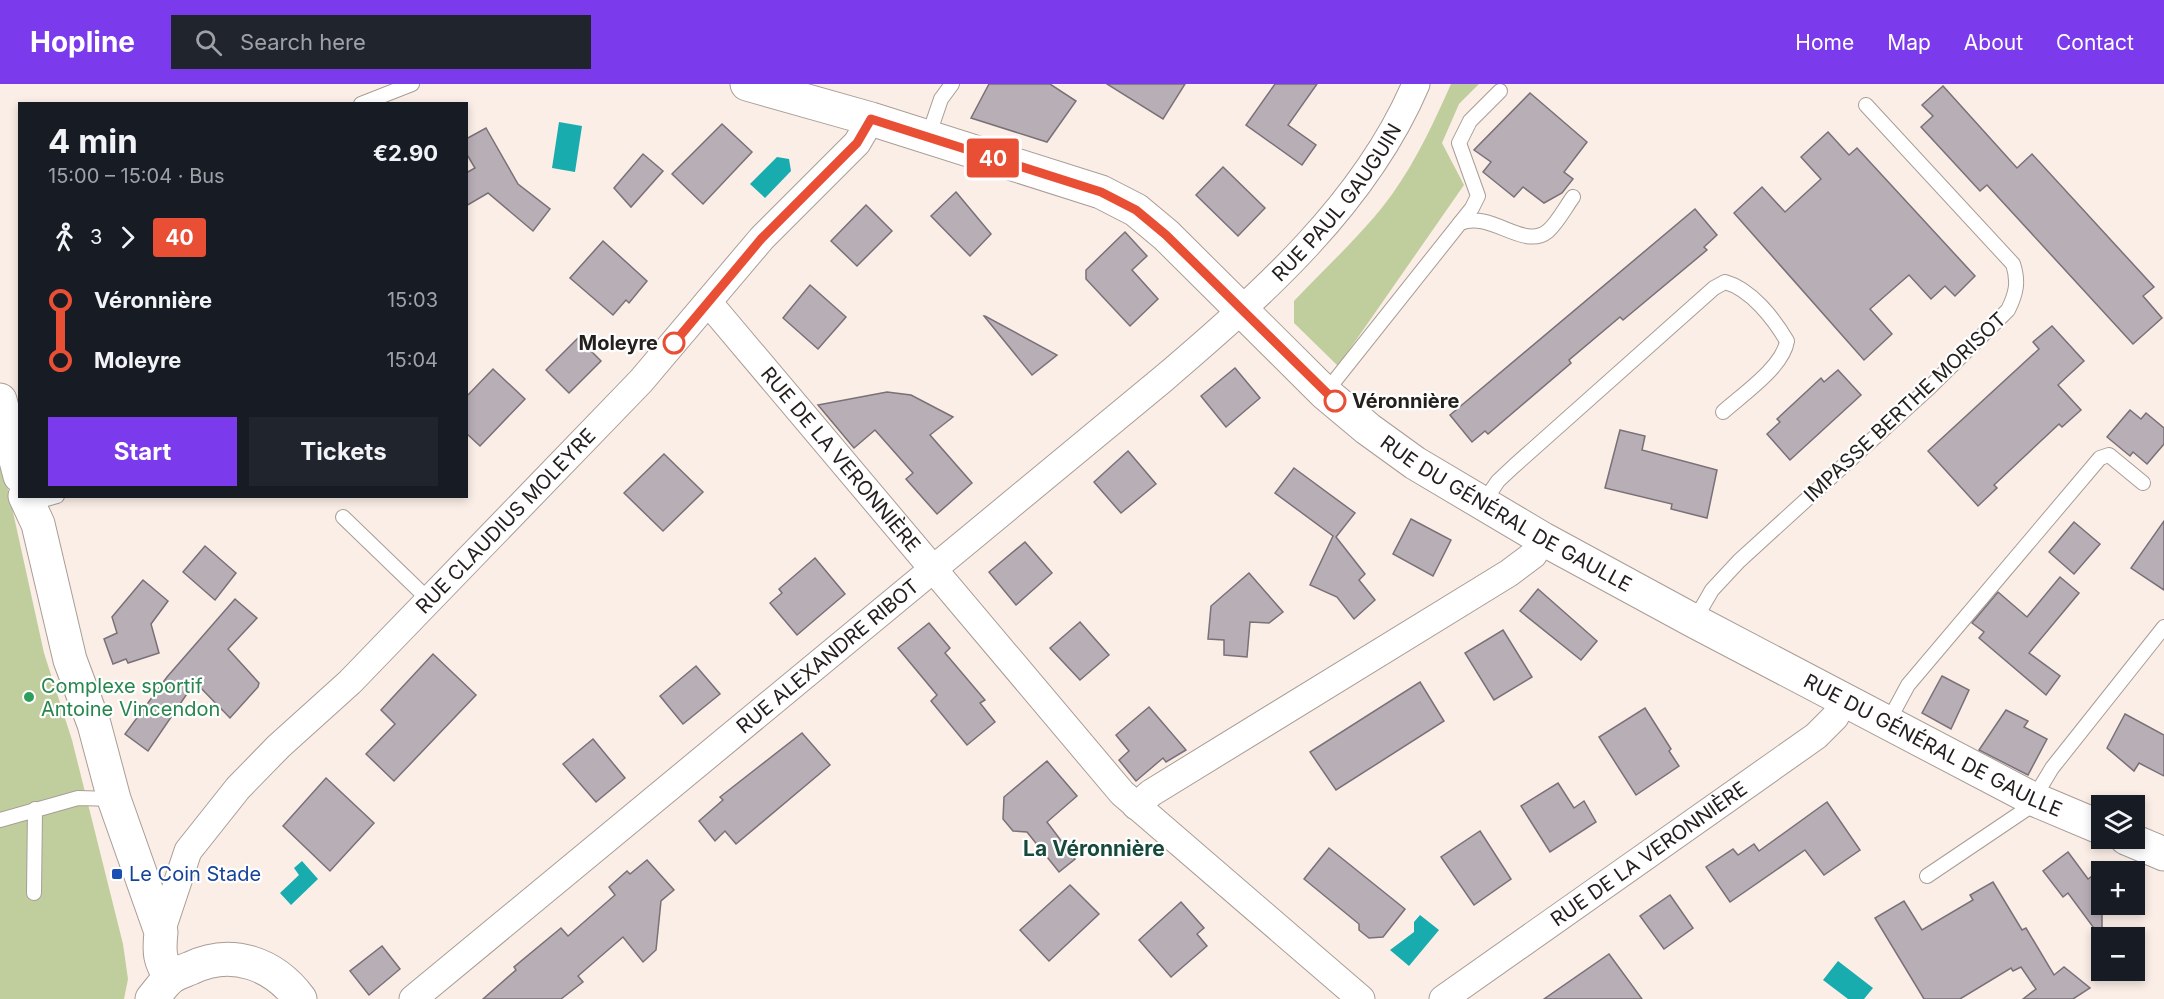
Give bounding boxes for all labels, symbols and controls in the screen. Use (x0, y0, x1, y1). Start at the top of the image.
search box (171, 15, 591, 69)
text: Hopline (30, 25, 135, 59)
icon: search (192, 26, 225, 59)
text: Search here (240, 29, 366, 55)
text: Home (1795, 30, 1854, 55)
text: Map (1887, 30, 1931, 55)
text: About (1964, 30, 2023, 55)
text: Contact (2056, 30, 2134, 55)
street label: RUE PAUL GAUGUIN (1267, 119, 1406, 286)
text: 4 min (48, 121, 138, 161)
line badge: 40 (966, 138, 1020, 178)
text: €2.90 (373, 140, 438, 166)
text: 40 (979, 146, 1007, 171)
text: 15:00 – 15:04 · Bus (48, 164, 225, 188)
icon: walk (48, 221, 81, 254)
icon: forward (111, 221, 144, 254)
text: 3 (90, 225, 102, 249)
text: 40 (165, 225, 194, 250)
text: Véronnière (94, 287, 212, 313)
text: 15:03 (387, 288, 438, 312)
street label: IMPASSE BERTHE MORISOT (1799, 307, 2011, 507)
place label: Moleyre (579, 331, 658, 355)
marker: Moleyre (663, 332, 685, 354)
text: Moleyre (94, 347, 181, 373)
text: 15:04 (386, 348, 438, 372)
street label: RUE DE LA VERONNIÈRE (756, 362, 926, 557)
place label: Véronnière (1352, 389, 1459, 413)
marker: Véronnière (1324, 390, 1346, 412)
button: Start (48, 417, 237, 486)
button: Tickets (249, 417, 438, 486)
street label: RUE CLAUDIUS MOLEYRE (411, 424, 600, 619)
street label: RUE DU GÉNÉRAL DE GAULLE (1376, 430, 1636, 597)
street label: RUE ALEXANDRE RIBOT (732, 574, 924, 738)
street label: RUE DU GÉNÉRAL DE GAULLE (1800, 669, 2066, 822)
place label: Complexe sportif Antoine Vincendon (41, 674, 220, 721)
marker: Complexe sportif Antoine Vincendon (22, 690, 36, 704)
street label: RUE DE LA VERONNIÈRE (1546, 776, 1752, 931)
map controls (2091, 795, 2145, 981)
button: layers (2091, 795, 2145, 849)
district label: La Véronnière (1023, 836, 1165, 861)
button: + (2091, 861, 2145, 915)
place label: Le Coin Stade (129, 862, 261, 886)
marker: Le Coin Stade (110, 867, 124, 881)
button: − (2091, 927, 2145, 981)

